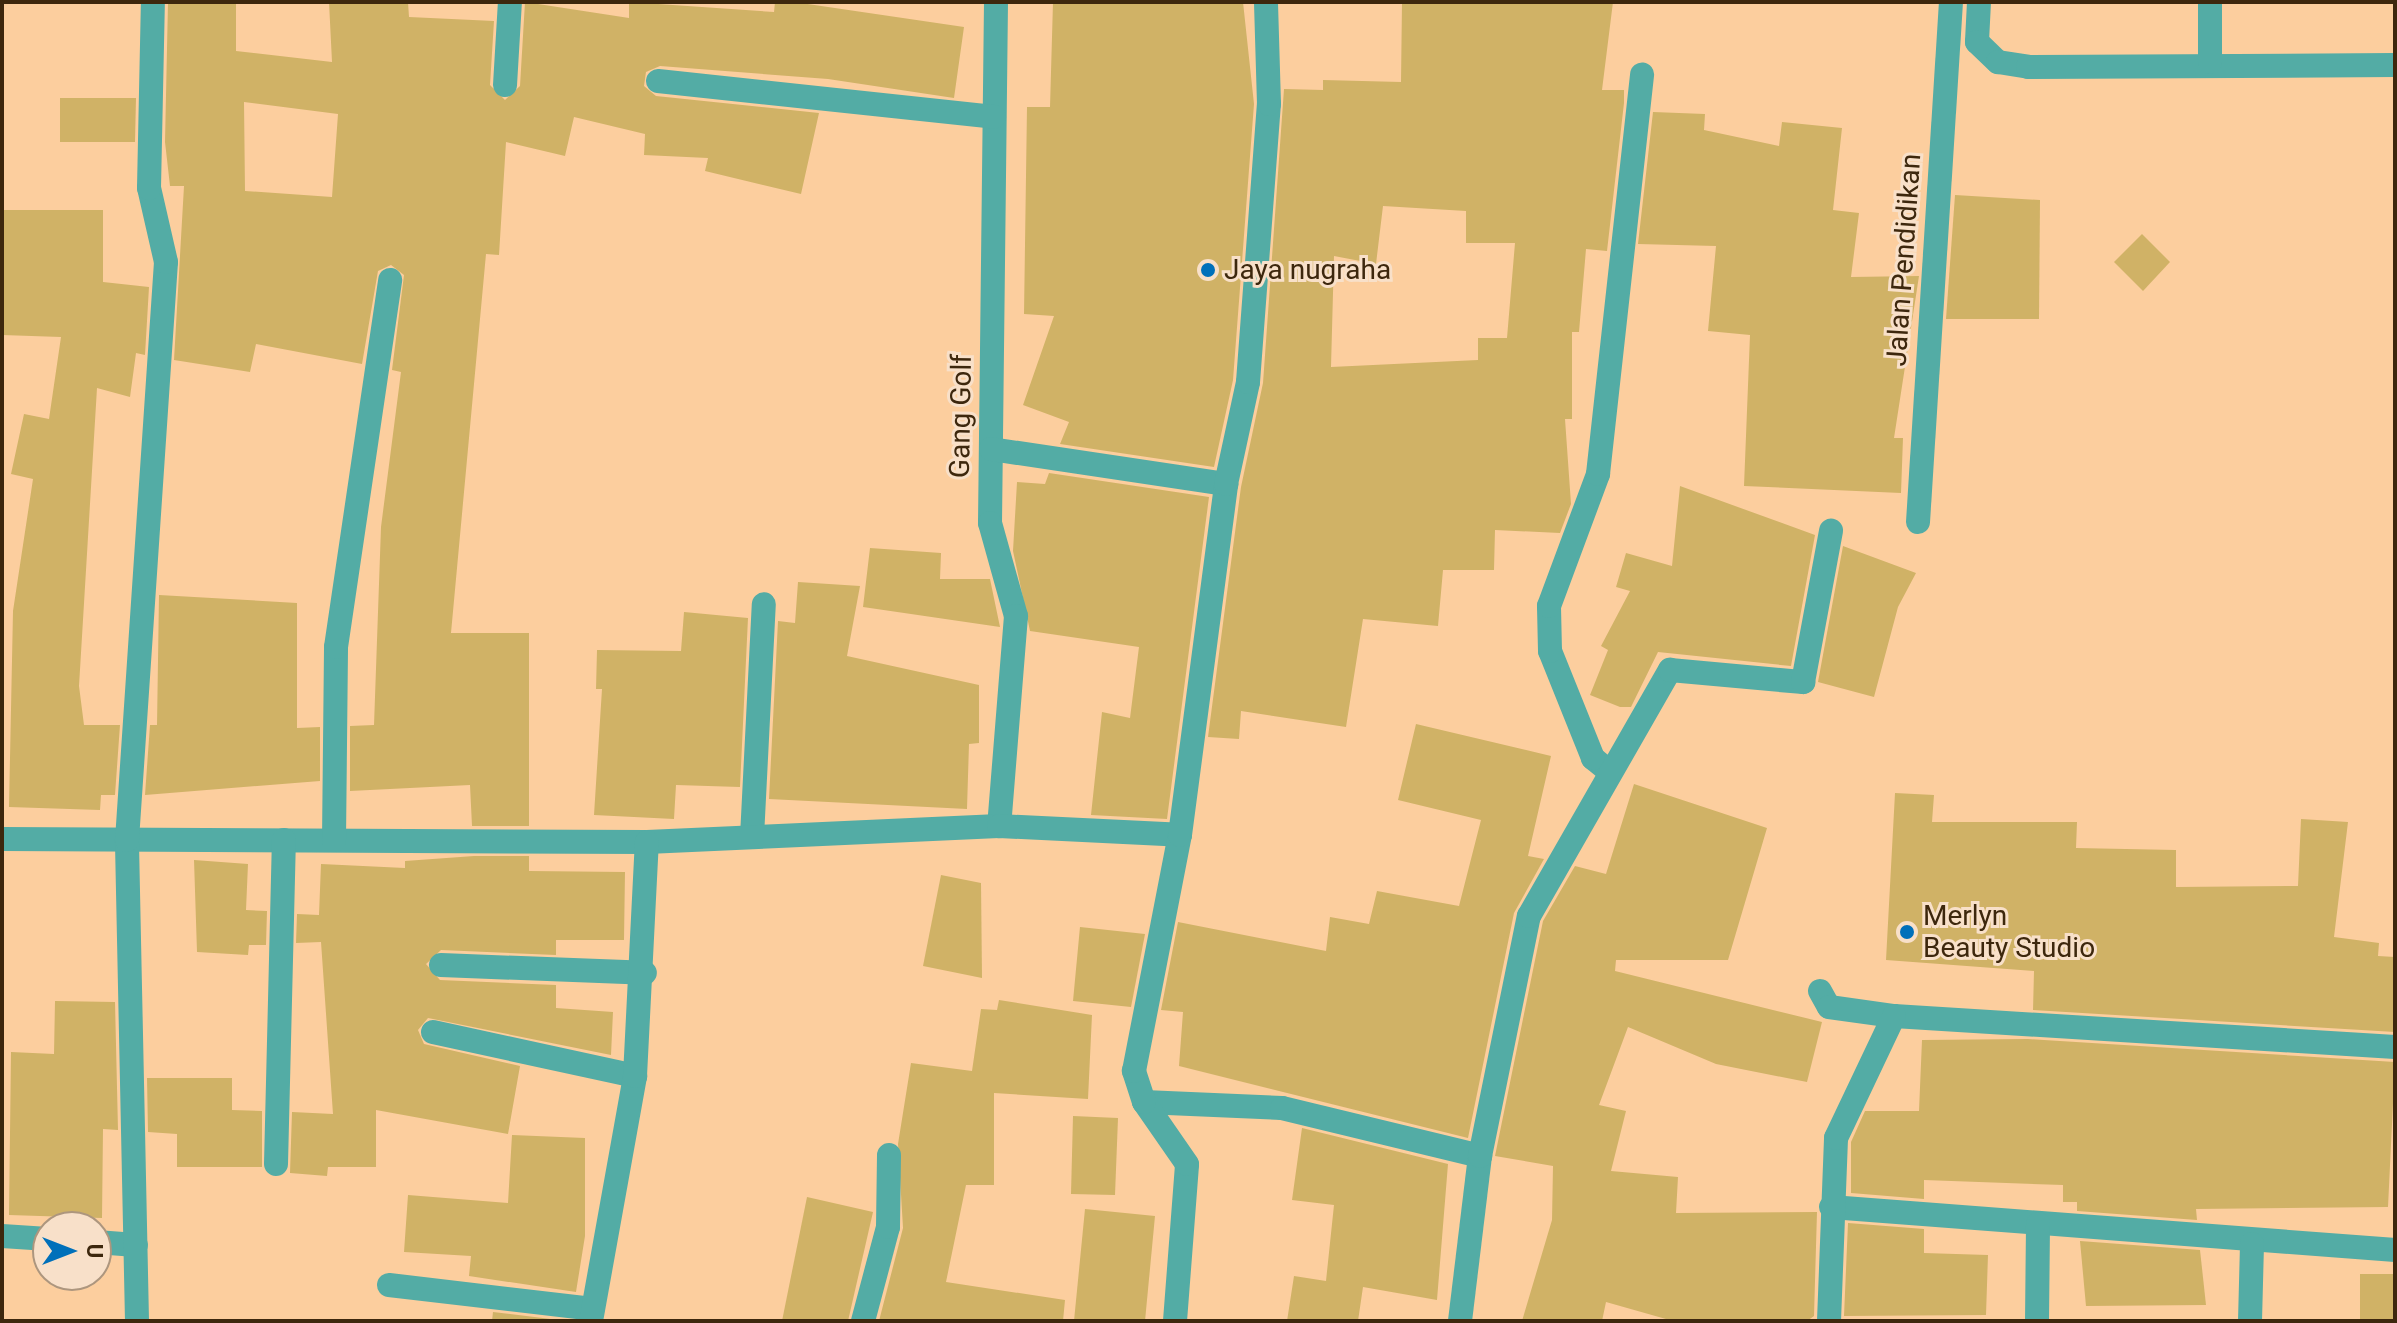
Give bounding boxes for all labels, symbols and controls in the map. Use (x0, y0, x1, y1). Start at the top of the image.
street label: Jalan Pendidikan (1880, 153, 1928, 367)
place label: Jaya nugraha (1224, 253, 1391, 287)
marker: Jaya nugraha (1199, 261, 1217, 279)
street label: Gang Golf (943, 354, 979, 478)
place label: Merlyn Beauty Studio (1923, 899, 2095, 965)
marker: Merlyn Beauty Studio (1898, 923, 1916, 941)
north arrow (32, 1211, 112, 1291)
text: U (82, 1244, 107, 1258)

